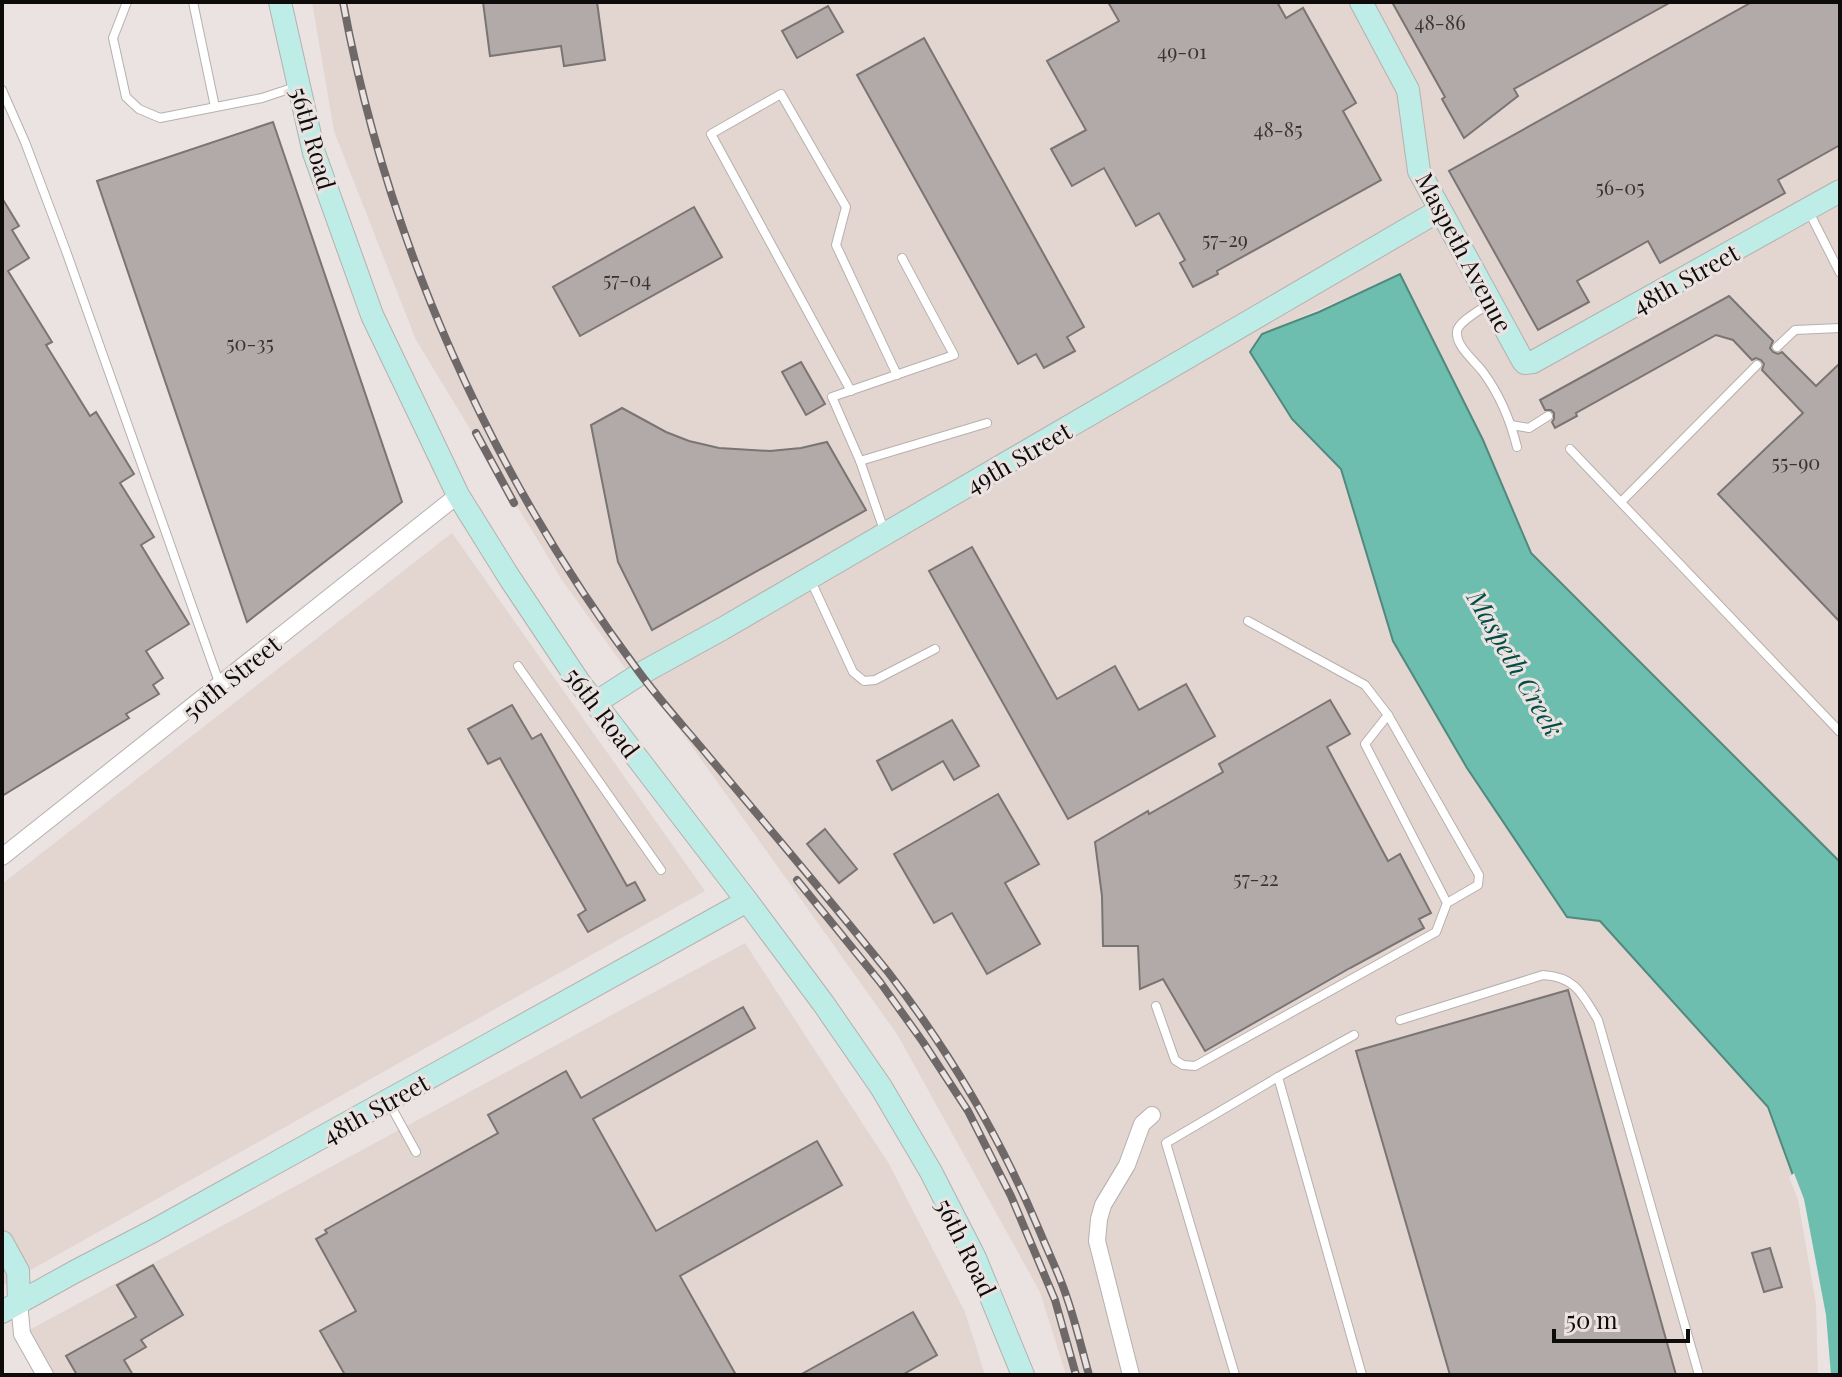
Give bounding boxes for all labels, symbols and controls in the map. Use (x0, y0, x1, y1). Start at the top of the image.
house number: 48-86 (1415, 8, 1466, 35)
house number: 49-01 (1157, 37, 1207, 64)
street label: 56th Road (284, 83, 344, 193)
house number: 48-85 (1254, 115, 1302, 142)
street label: Maspeth Avenue (1409, 167, 1521, 337)
house number: 56-05 (1596, 173, 1644, 200)
house number: 57-29 (1202, 225, 1248, 252)
street label: 48th Street (1626, 235, 1745, 320)
house number: 57-04 (603, 265, 651, 292)
house number: 50-35 (226, 329, 274, 356)
street label: 49th Street (959, 414, 1077, 500)
house number: 55-90 (1772, 448, 1820, 475)
water label: Maspeth Creek (1459, 582, 1572, 743)
street label: 50th Street (175, 627, 287, 726)
street label: 56th Road (558, 660, 648, 764)
house number: 57-22 (1233, 864, 1279, 891)
street label: 48th Street (316, 1065, 435, 1150)
street label: 56th Road (929, 1193, 1005, 1301)
scale bar (1554, 1293, 1688, 1343)
text: 50 m (1566, 1303, 1618, 1335)

